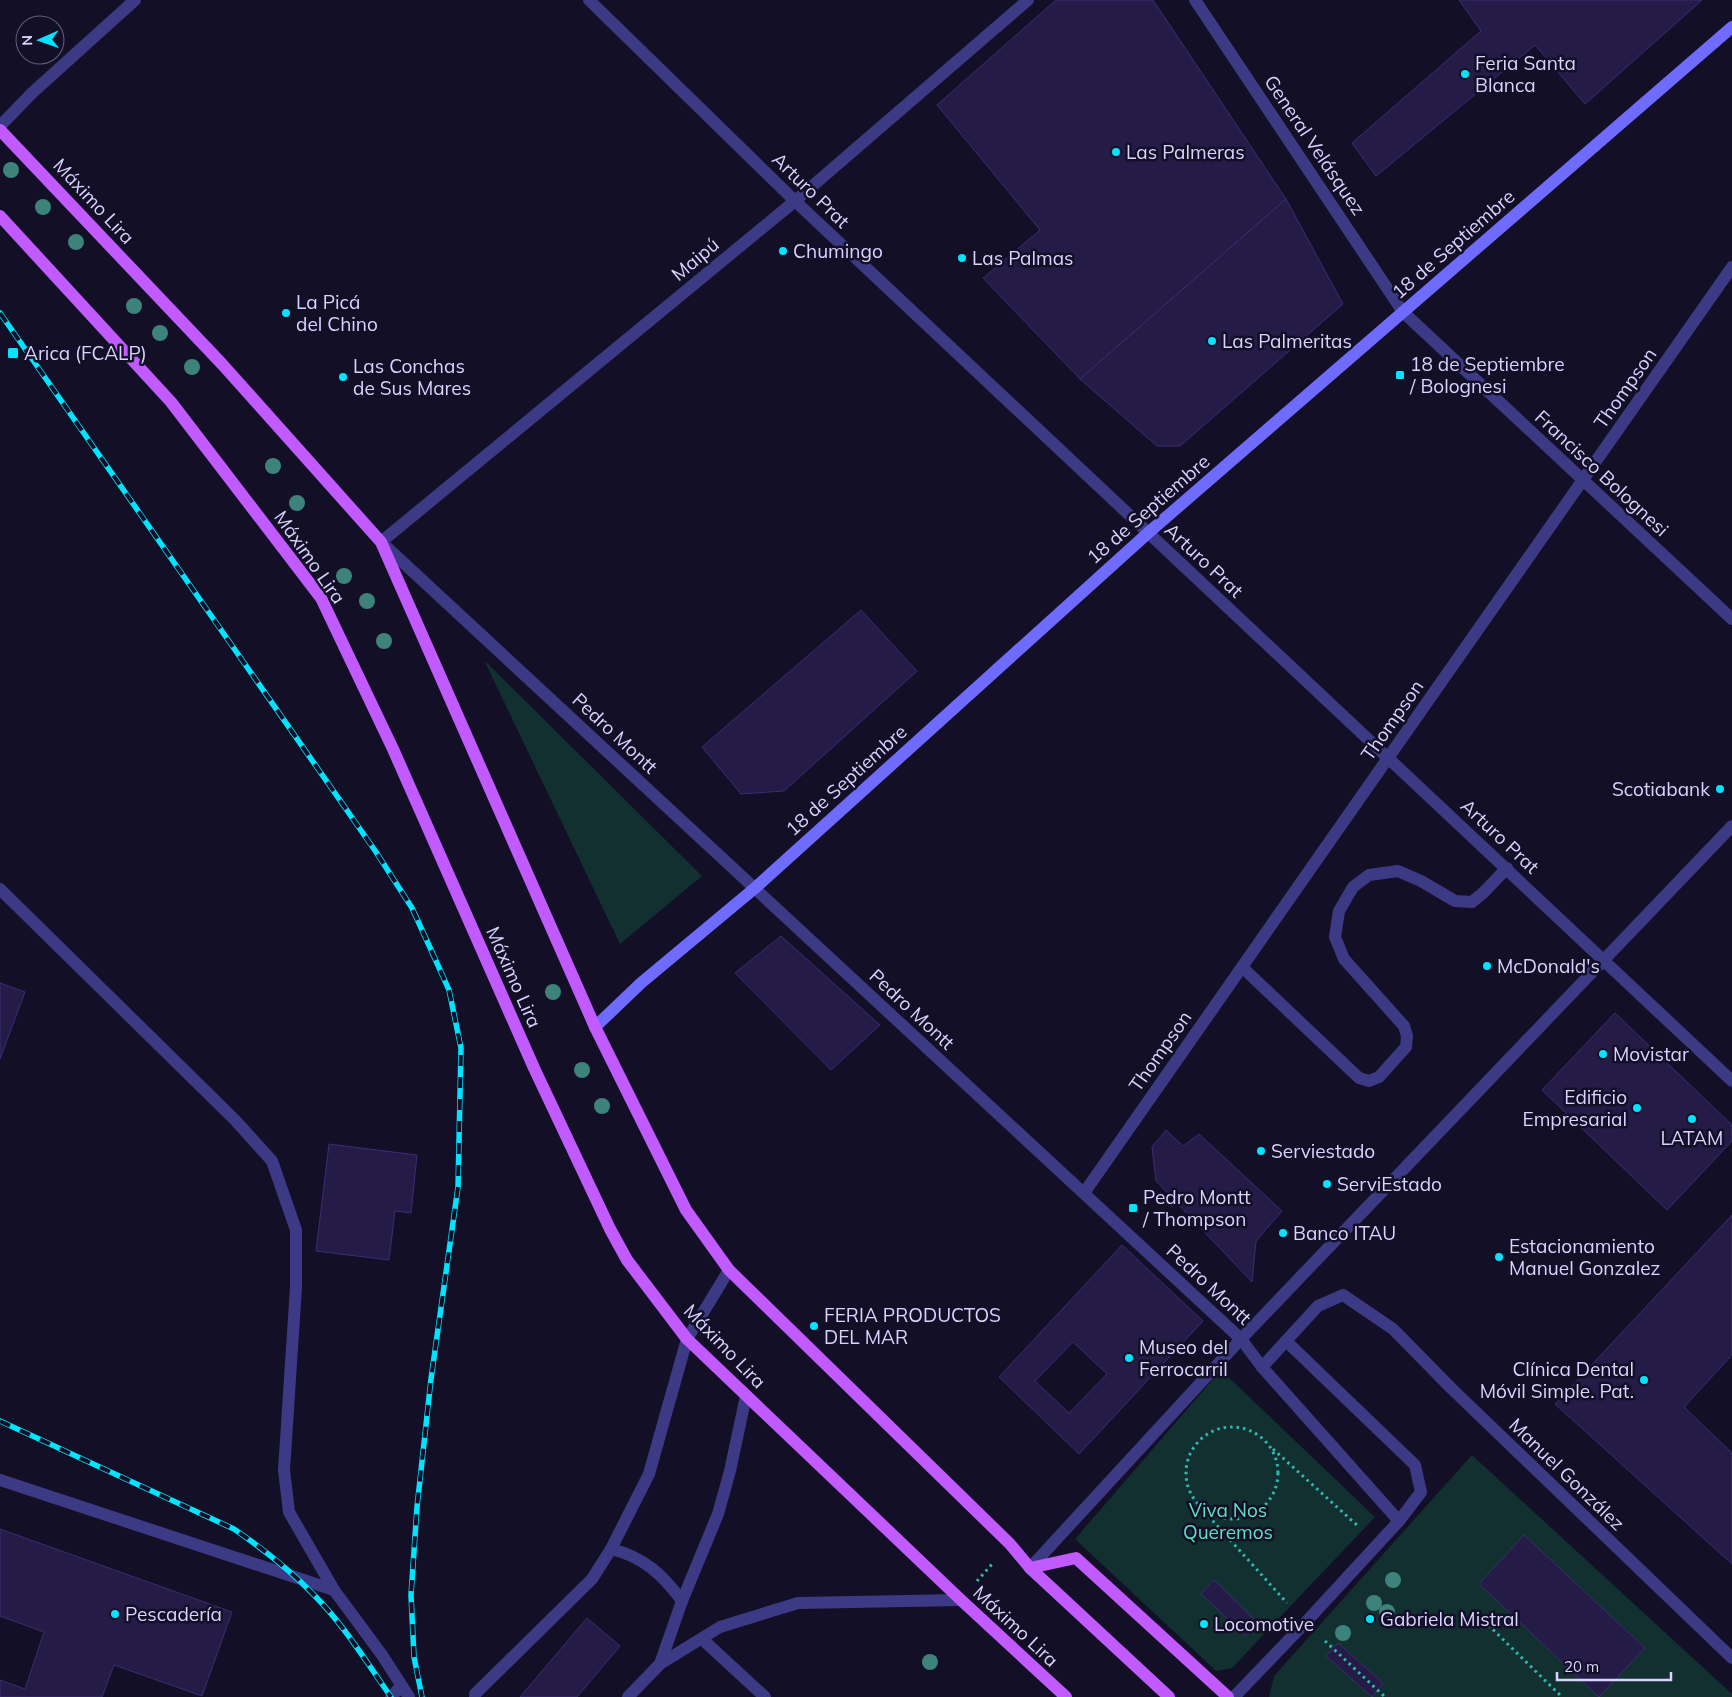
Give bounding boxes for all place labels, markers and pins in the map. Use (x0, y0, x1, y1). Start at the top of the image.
place label: Feria Santa Blanca (1475, 51, 1576, 97)
marker: Feria Santa Blanca (1459, 68, 1471, 80)
place label: Las Palmeras (1126, 140, 1245, 164)
marker: Las Palmeras (1110, 146, 1122, 158)
place label: Chumingo (793, 239, 883, 263)
marker: Chumingo (777, 245, 789, 257)
place label: Las Palmas (972, 246, 1073, 270)
marker: Las Palmas (956, 252, 968, 264)
place label: La Picá del Chino (296, 290, 378, 336)
marker: La Picá del Chino (280, 307, 292, 319)
place label: Las Palmeritas (1222, 329, 1352, 353)
marker: Las Palmeritas (1206, 335, 1218, 347)
place label: Arica (FCALP) (24, 341, 147, 365)
marker: Arica (FCALP) (6, 346, 20, 360)
place label: 18 de Septiembre / Bolognesi (1409, 352, 1565, 398)
place label: Las Conchas de Sus Mares (353, 354, 471, 400)
marker: 18 de Septiembre / Bolognesi (1394, 369, 1406, 381)
marker: Las Conchas de Sus Mares (337, 371, 349, 383)
place label: Scotiabank (1612, 777, 1710, 801)
marker: Scotiabank (1714, 783, 1726, 795)
place label: McDonald's (1497, 954, 1600, 978)
marker: McDonald's (1481, 960, 1493, 972)
place label: Movistar (1613, 1042, 1689, 1066)
marker: Movistar (1597, 1048, 1609, 1060)
place label: Edificio Empresarial (1522, 1085, 1627, 1131)
marker: Edificio Empresarial (1631, 1102, 1643, 1114)
marker: LATAM (1686, 1113, 1698, 1125)
place label: LATAM (1661, 1126, 1723, 1150)
place label: Serviestado (1271, 1139, 1375, 1163)
marker: Serviestado (1255, 1145, 1267, 1157)
place label: ServiEstado (1337, 1172, 1442, 1196)
marker: ServiEstado (1321, 1178, 1333, 1190)
place label: Pedro Montt / Thompson (1142, 1185, 1251, 1231)
marker: Pedro Montt / Thompson (1127, 1202, 1139, 1214)
place label: Banco ITAU (1293, 1221, 1396, 1245)
marker: Banco ITAU (1277, 1227, 1289, 1239)
place label: Estacionamiento Manuel Gonzalez (1509, 1234, 1660, 1280)
marker: Estacionamiento Manuel Gonzalez (1493, 1251, 1505, 1263)
place label: FERIA PRODUCTOS DEL MAR (824, 1303, 1001, 1349)
marker: FERIA PRODUCTOS DEL MAR (808, 1320, 820, 1332)
place label: Museo del Ferrocarril (1139, 1335, 1228, 1381)
marker: Museo del Ferrocarril (1123, 1352, 1135, 1364)
place label: Clínica Dental Móvil Simple. Pat. (1480, 1357, 1634, 1403)
marker: Clínica Dental Móvil Simple. Pat. (1638, 1374, 1650, 1386)
place label: Pescadería (125, 1602, 222, 1626)
place label: Gabriela Mistral (1380, 1607, 1519, 1631)
marker: Pescadería (109, 1608, 121, 1620)
place label: Locomotive (1214, 1612, 1314, 1636)
marker: Gabriela Mistral (1364, 1613, 1376, 1625)
marker: Locomotive (1198, 1618, 1210, 1630)

